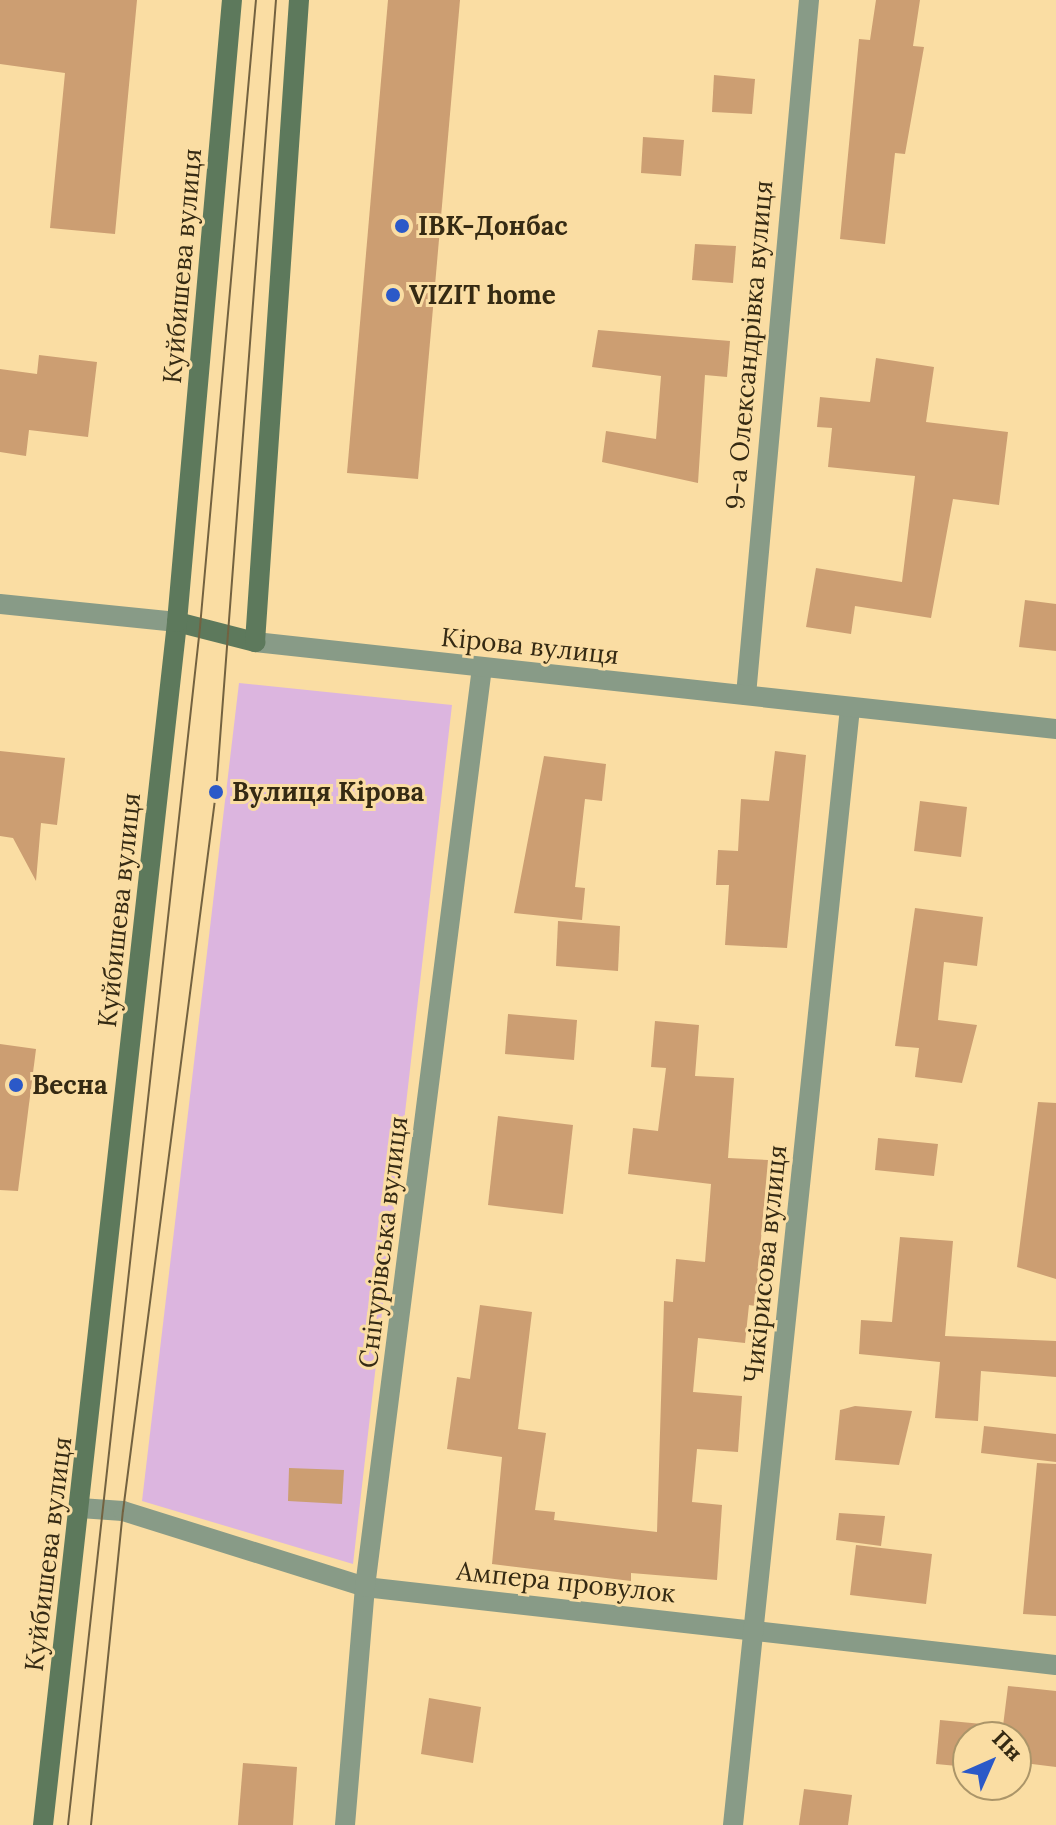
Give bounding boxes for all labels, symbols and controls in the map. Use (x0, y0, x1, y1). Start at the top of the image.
street label: Куйбишева вулиця (156, 147, 208, 385)
street label: 9-а Олександрівка вулиця (719, 179, 779, 511)
place label: ІВК-Донбас (418, 210, 568, 242)
marker: ІВК-Донбас (393, 217, 411, 235)
place label: VIZIT home (409, 279, 556, 311)
marker: VIZIT home (384, 286, 402, 304)
street label: Кірова вулиця (440, 621, 620, 671)
place label: Вулиця Кірова (232, 776, 424, 808)
marker: Вулиця Кірова (207, 783, 225, 801)
street label: Куйбишева вулиця (91, 791, 147, 1029)
place label: Весна (32, 1069, 108, 1101)
marker: Весна (7, 1076, 25, 1094)
street label: Снігурівська вулиця (352, 1114, 414, 1370)
street label: Чикірисова вулиця (737, 1143, 793, 1385)
street label: Куйбишева вулиця (18, 1435, 78, 1673)
street label: Ампера провулок (455, 1555, 677, 1609)
north arrow (952, 1721, 1032, 1801)
text: Пн (986, 1724, 1029, 1767)

